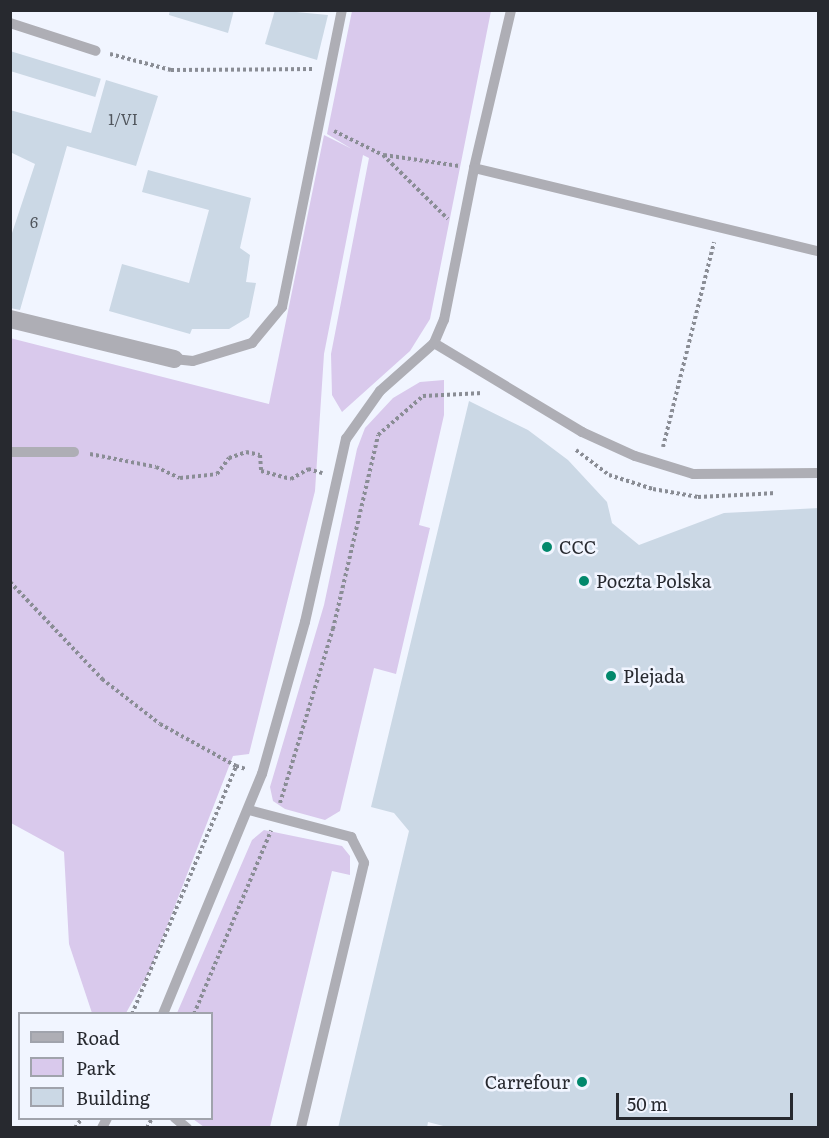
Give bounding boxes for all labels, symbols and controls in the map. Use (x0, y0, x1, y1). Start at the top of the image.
house number: 1/VI (108, 110, 138, 128)
house number: 6 (30, 213, 38, 231)
place label: CCC (559, 536, 596, 558)
marker: CCC (540, 540, 554, 554)
place label: Poczta Polska (596, 570, 711, 592)
marker: Poczta Polska (577, 574, 591, 588)
place label: Plejada (623, 665, 685, 687)
marker: Plejada (604, 669, 618, 683)
legend (18, 1012, 213, 1120)
text: Road (76, 1024, 120, 1051)
text: Park (76, 1054, 115, 1081)
place label: Carrefour (485, 1071, 570, 1093)
marker: Carrefour (575, 1075, 589, 1089)
scale bar (619, 1081, 796, 1119)
text: Building (76, 1084, 150, 1111)
text: 50 m (627, 1090, 668, 1117)

